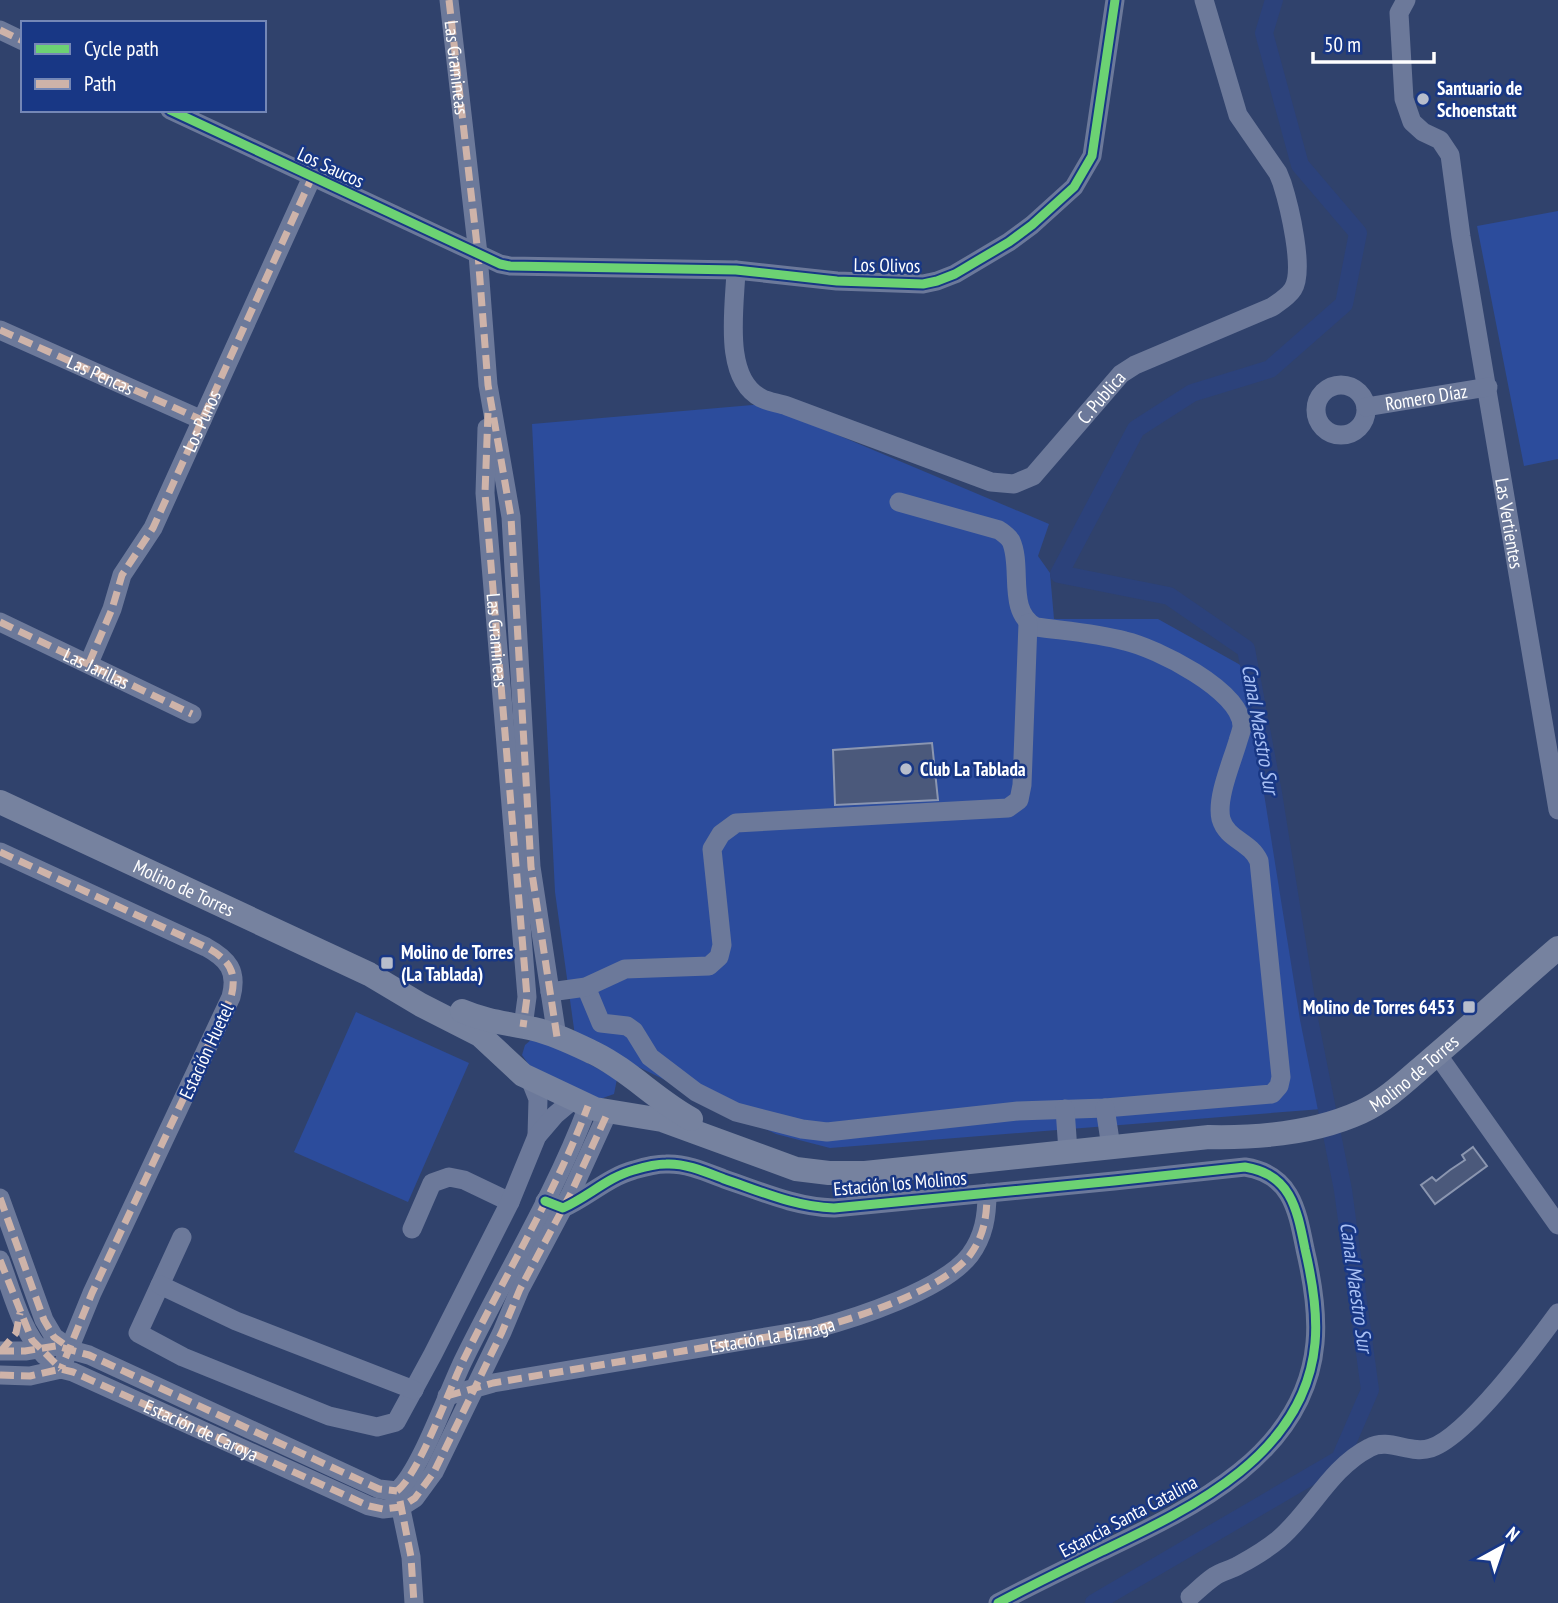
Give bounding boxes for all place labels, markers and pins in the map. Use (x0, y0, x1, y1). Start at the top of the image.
place label: Santuario de Schoenstatt (1437, 76, 1522, 122)
marker: Santuario de Schoenstatt (1415, 91, 1431, 107)
place label: Club La Tablada (920, 757, 1026, 781)
marker: Club La Tablada (898, 761, 914, 777)
place label: Molino de Torres (La Tablada) (401, 940, 513, 986)
marker: Molino de Torres (La Tablada) (379, 955, 395, 971)
place label: Molino de Torres 6453 (1303, 995, 1455, 1019)
marker: Molino de Torres 6453 (1461, 999, 1477, 1015)

